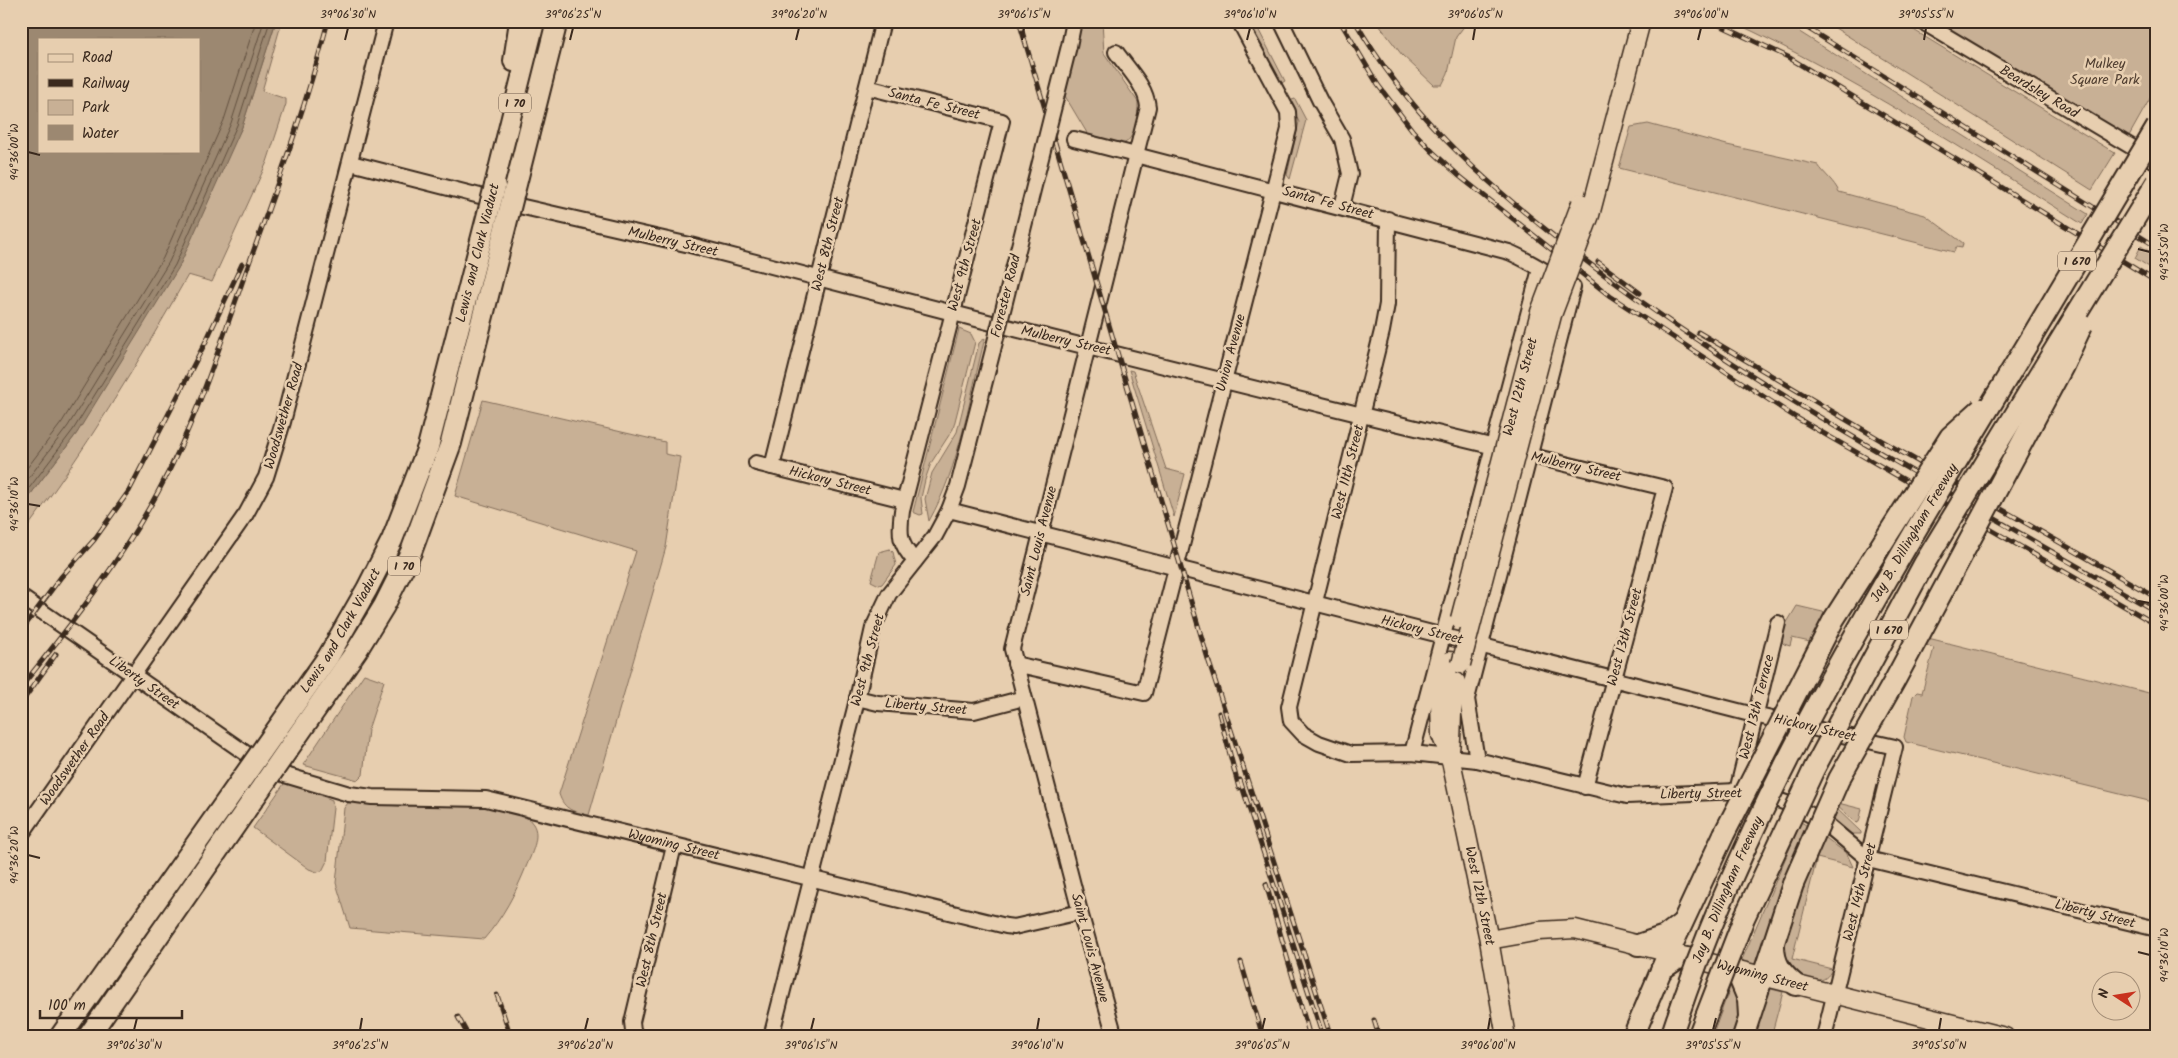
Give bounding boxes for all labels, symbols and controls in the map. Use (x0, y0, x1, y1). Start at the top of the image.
text: 39°06'30"N (320, 5, 376, 24)
text: 39°06'25"N (545, 5, 601, 24)
text: 39°06'20"N (771, 5, 827, 24)
text: 39°06'15"N (997, 5, 1051, 24)
text: 39°06'10"N (1223, 5, 1277, 24)
text: 39°06'05"N (1447, 5, 1503, 24)
text: 39°06'00"N (1673, 5, 1729, 24)
text: 39°05'55"N (1898, 5, 1954, 24)
legend (38, 38, 200, 152)
text: Road (82, 46, 113, 70)
park label: Mulkey Square Park (2070, 53, 2140, 91)
street label: Beardsley Road (1995, 60, 2084, 125)
text: Railway (82, 72, 130, 96)
street label: Santa Fe Street (886, 82, 983, 126)
road number: I 70 (499, 94, 531, 112)
text: Park (82, 96, 110, 120)
text: Water (82, 122, 119, 146)
text: 94°36'00"W (5, 123, 24, 181)
street label: Lewis and Clark Viaduct (450, 180, 506, 325)
street label: Santa Fe Street (1280, 180, 1377, 226)
street label: West 8th Street (806, 194, 851, 294)
street label: West 9th Street (942, 216, 988, 314)
street label: Mulberry Street (626, 221, 721, 263)
text: 94°35'50"W (2155, 223, 2174, 281)
street label: Forrester Road (985, 251, 1027, 340)
road number: I 670 (2058, 252, 2096, 270)
street label: Union Avenue (1210, 311, 1252, 394)
street label: Mulberry Street (1019, 320, 1114, 362)
street label: West 12th Street (1497, 335, 1544, 438)
street label: Woodswether Road (258, 359, 310, 472)
street label: West 11th Street (1326, 422, 1371, 522)
street label: Mulberry Street (1529, 446, 1624, 488)
street label: Jay B. Dillingham Freeway (1865, 459, 1964, 606)
street label: Hickory Street (787, 460, 874, 502)
text: 94°36'10"W (5, 477, 24, 531)
street label: Saint Louis Avenue (1015, 483, 1063, 598)
road number: I 70 (388, 556, 420, 576)
street label: Lewis and Clark Viaduct (295, 564, 387, 698)
text: 94°36'00"W (2155, 574, 2174, 632)
street label: West 13th Street (1601, 585, 1649, 688)
street label: Hickory Street (1379, 609, 1466, 651)
street label: West 9th Street (845, 611, 891, 709)
road number: I 670 (1870, 620, 1908, 640)
street label: Liberty Street (104, 650, 185, 716)
street label: West 13th Terrace (1733, 652, 1781, 762)
street label: Liberty Street (884, 692, 969, 722)
street label: Woodswether Road (34, 707, 116, 810)
street label: Hickory Street (1772, 708, 1859, 748)
street label: Liberty Street (1660, 782, 1743, 806)
street label: Jay B. Dillingham Freeway (1687, 812, 1770, 966)
street label: Wyoming Street (626, 823, 723, 867)
text: 94°36'20"W (5, 826, 24, 884)
street label: West 14th Street (1837, 840, 1883, 943)
street label: West 12th Street (1458, 844, 1501, 948)
street label: West 8th Street (630, 890, 674, 990)
street label: Saint Louis Avenue (1065, 891, 1115, 1006)
street label: Liberty Street (2052, 893, 2138, 935)
text: 94°36'10"W (2155, 928, 2174, 982)
street label: Wyoming Street (1714, 954, 1811, 998)
north arrow (2090, 970, 2140, 1020)
text: N (2093, 987, 2116, 1000)
scale bar (40, 988, 182, 1020)
text: 100 m (48, 994, 86, 1018)
text: 39°06'30"N (106, 1036, 162, 1055)
text: 39°06'25"N (332, 1036, 388, 1055)
text: 39°06'20"N (557, 1036, 613, 1055)
text: 39°06'15"N (784, 1036, 838, 1055)
text: 39°06'10"N (1010, 1036, 1064, 1055)
text: 39°06'05"N (1234, 1036, 1290, 1055)
text: 39°06'00"N (1460, 1036, 1516, 1055)
text: 39°05'55"N (1685, 1036, 1741, 1055)
text: 39°05'50"N (1911, 1036, 1967, 1055)

